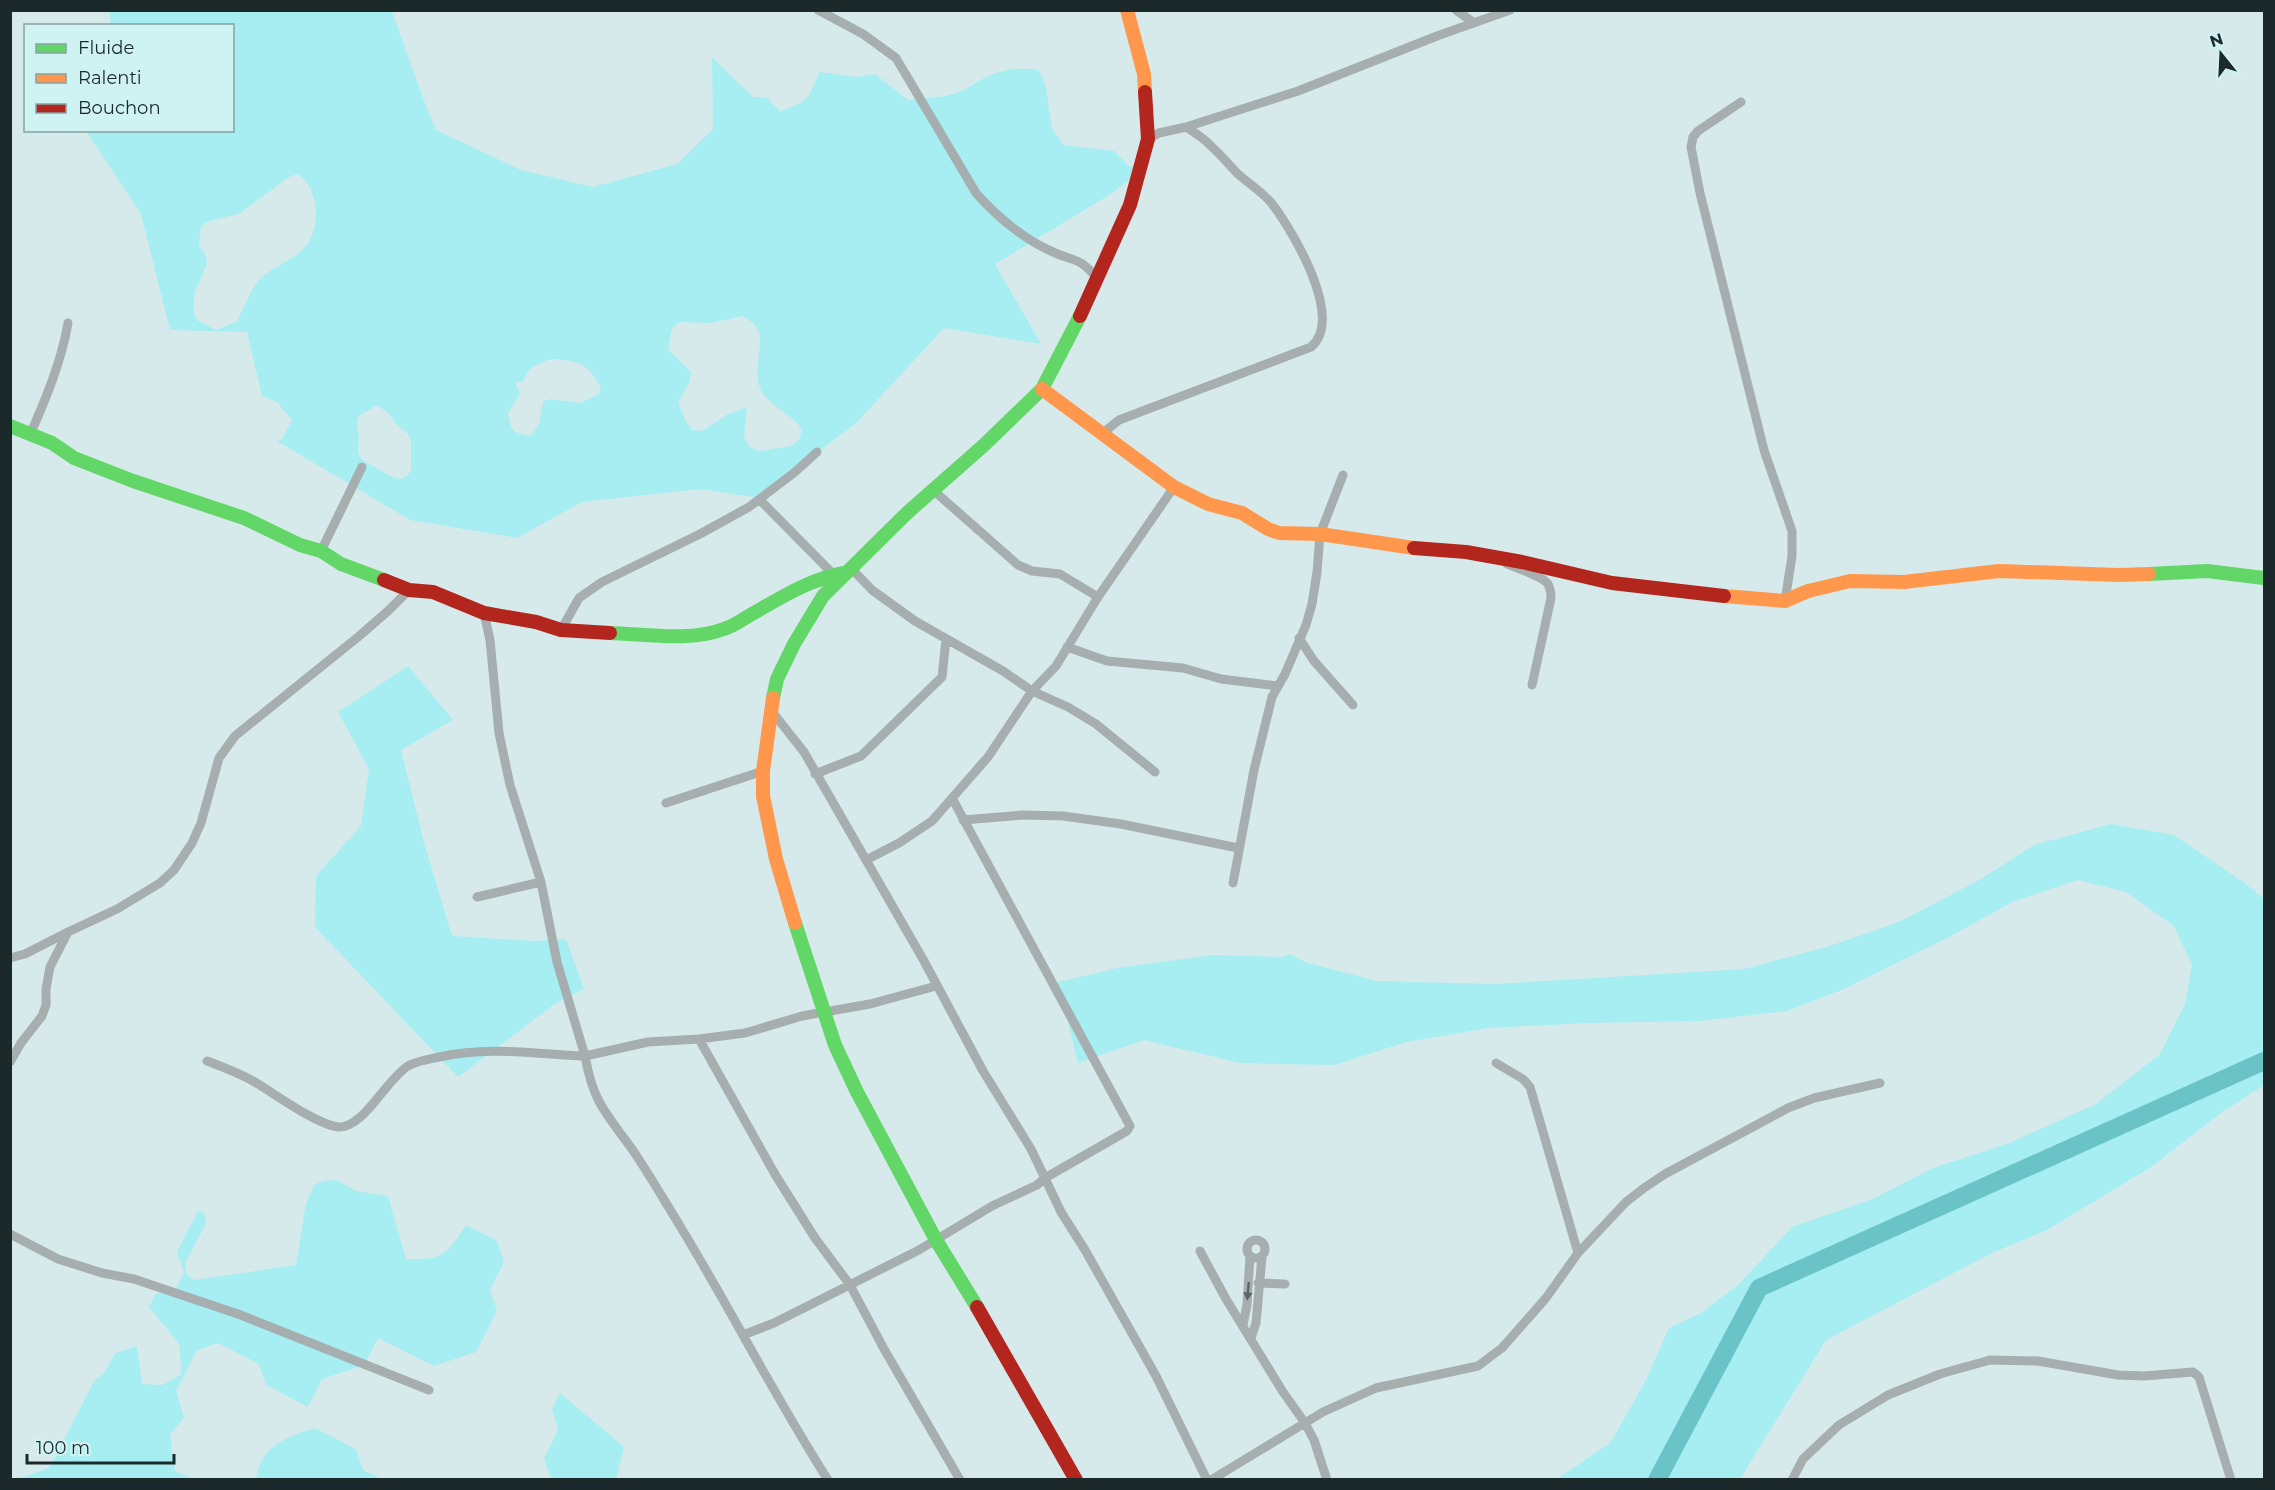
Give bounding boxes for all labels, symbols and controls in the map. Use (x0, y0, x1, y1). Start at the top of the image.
legend (24, 24, 234, 132)
north arrow (2191, 24, 2251, 84)
text: N (2207, 29, 2226, 51)
text: Fluide (78, 37, 134, 59)
text: Ralenti (78, 67, 142, 89)
text: Bouchon (78, 97, 161, 119)
one-way arrow (1243, 1281, 1253, 1300)
scale bar (27, 1427, 174, 1465)
text: 100 m (36, 1437, 90, 1459)

